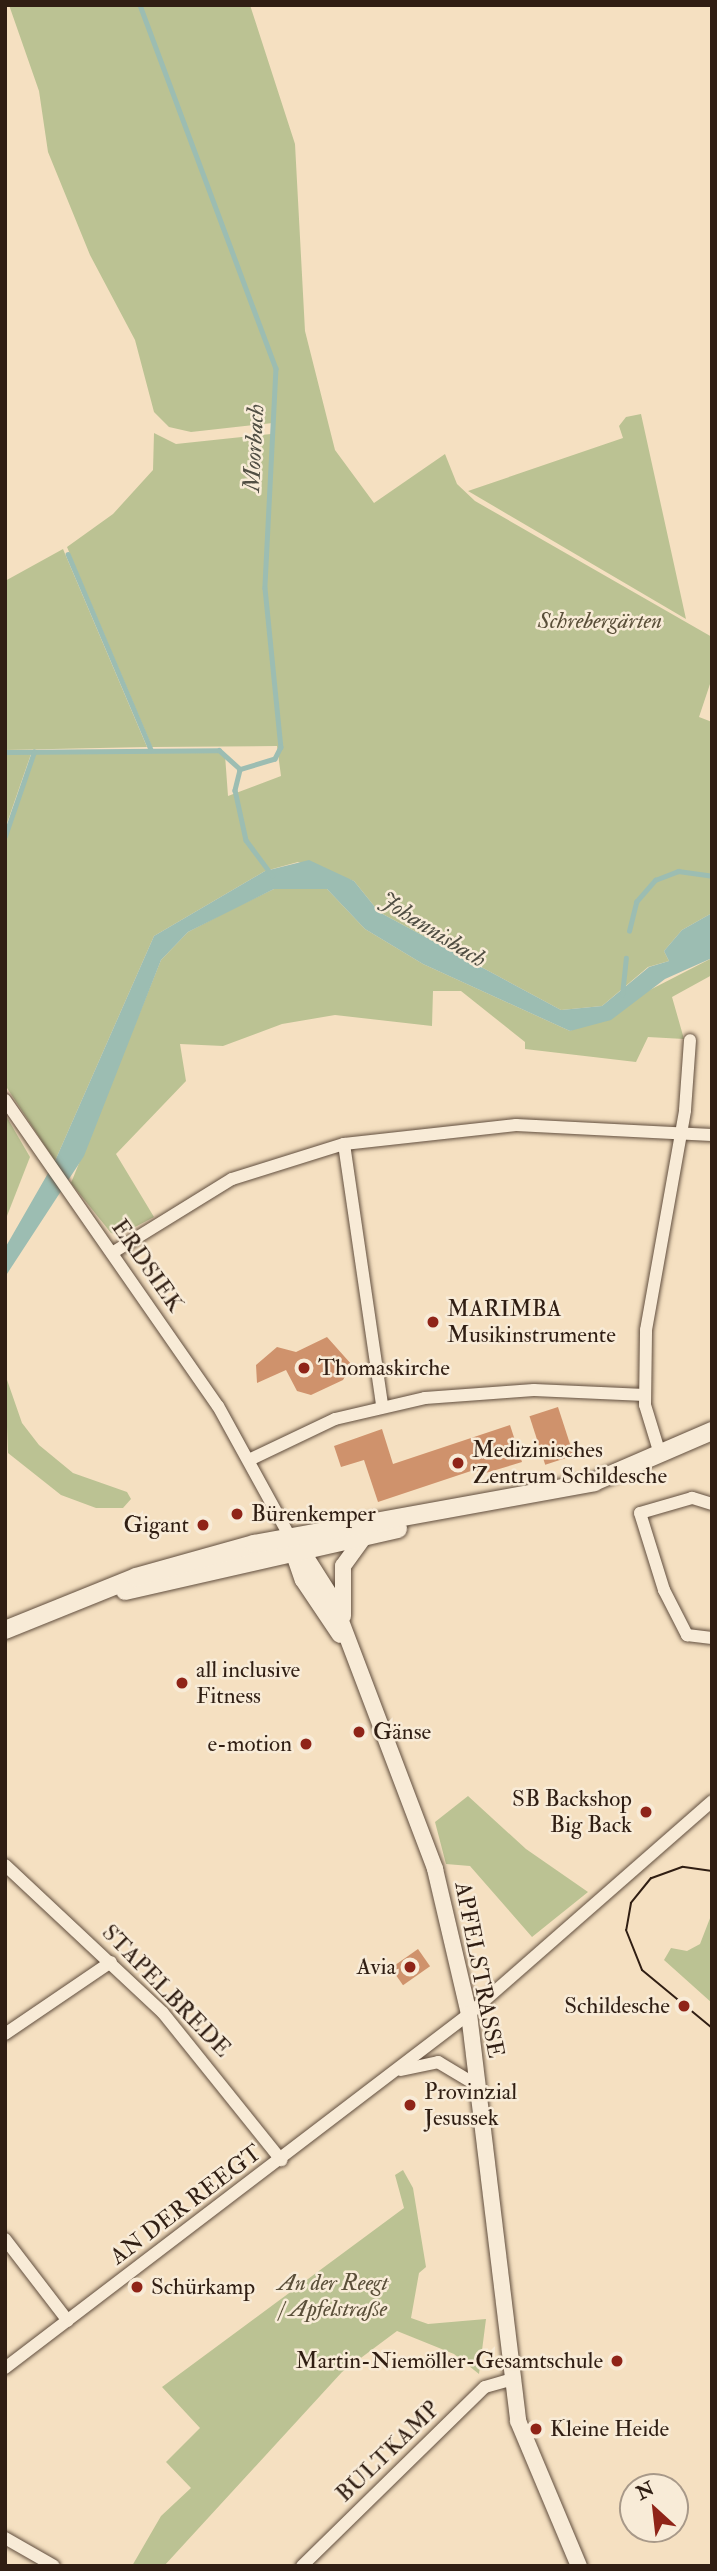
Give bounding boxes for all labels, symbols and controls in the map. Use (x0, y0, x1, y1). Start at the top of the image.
water label: Moorbach (237, 403, 271, 493)
park label: Schrebergärten (538, 607, 662, 635)
water label: Johannisbach (374, 886, 492, 974)
street label: ERDSIEK (105, 1214, 189, 1318)
place label: MARIMBA Musikinstrumente (447, 1295, 616, 1349)
marker: MARIMBA Musikinstrumente (425, 1314, 441, 1330)
place label: Thomaskirche (318, 1354, 450, 1382)
marker: Thomaskirche (296, 1360, 312, 1376)
place label: Medizinisches Zentrum Schildesche (472, 1436, 667, 1490)
marker: Medizinisches Zentrum Schildesche (450, 1455, 466, 1471)
place label: Bürenkemper (251, 1500, 376, 1528)
marker: Bürenkemper (229, 1506, 245, 1522)
place label: Gigant (124, 1511, 189, 1539)
marker: Gigant (195, 1517, 211, 1533)
place label: all inclusive Fitness (196, 1656, 300, 1710)
marker: all inclusive Fitness (174, 1675, 190, 1691)
place label: Gänse (373, 1718, 431, 1746)
marker: Gänse (351, 1724, 367, 1740)
place label: e-motion (207, 1730, 292, 1758)
marker: e-motion (298, 1736, 314, 1752)
place label: SB Backshop Big Back (512, 1785, 632, 1839)
marker: SB Backshop Big Back (638, 1804, 654, 1820)
street label: APFELSTRASSE (448, 1880, 510, 2060)
street label: STAPELBREDE (96, 1919, 236, 2063)
place label: Avia (356, 1953, 396, 1981)
marker: Avia (402, 1959, 418, 1975)
place label: Schildesche (564, 1992, 670, 2020)
marker: Schildesche (676, 1998, 692, 2014)
place label: Provinzial Jesussek (424, 2078, 517, 2132)
marker: Provinzial Jesussek (402, 2097, 418, 2113)
street label: AN DER REEGT (105, 2139, 267, 2271)
park label: An der Reegt / Apfelstraße (278, 2269, 388, 2323)
place label: Schürkamp (151, 2273, 255, 2301)
marker: Schürkamp (129, 2279, 145, 2295)
place label: Martin-Niemöller-Gesamtschule (296, 2347, 603, 2375)
marker: Martin-Niemöller-Gesamtschule (609, 2353, 625, 2369)
street label: BULTKAMP (331, 2396, 445, 2508)
place label: Kleine Heide (550, 2415, 669, 2443)
marker: Kleine Heide (528, 2421, 544, 2437)
north arrow (619, 2473, 689, 2543)
text: N (632, 2477, 658, 2506)

